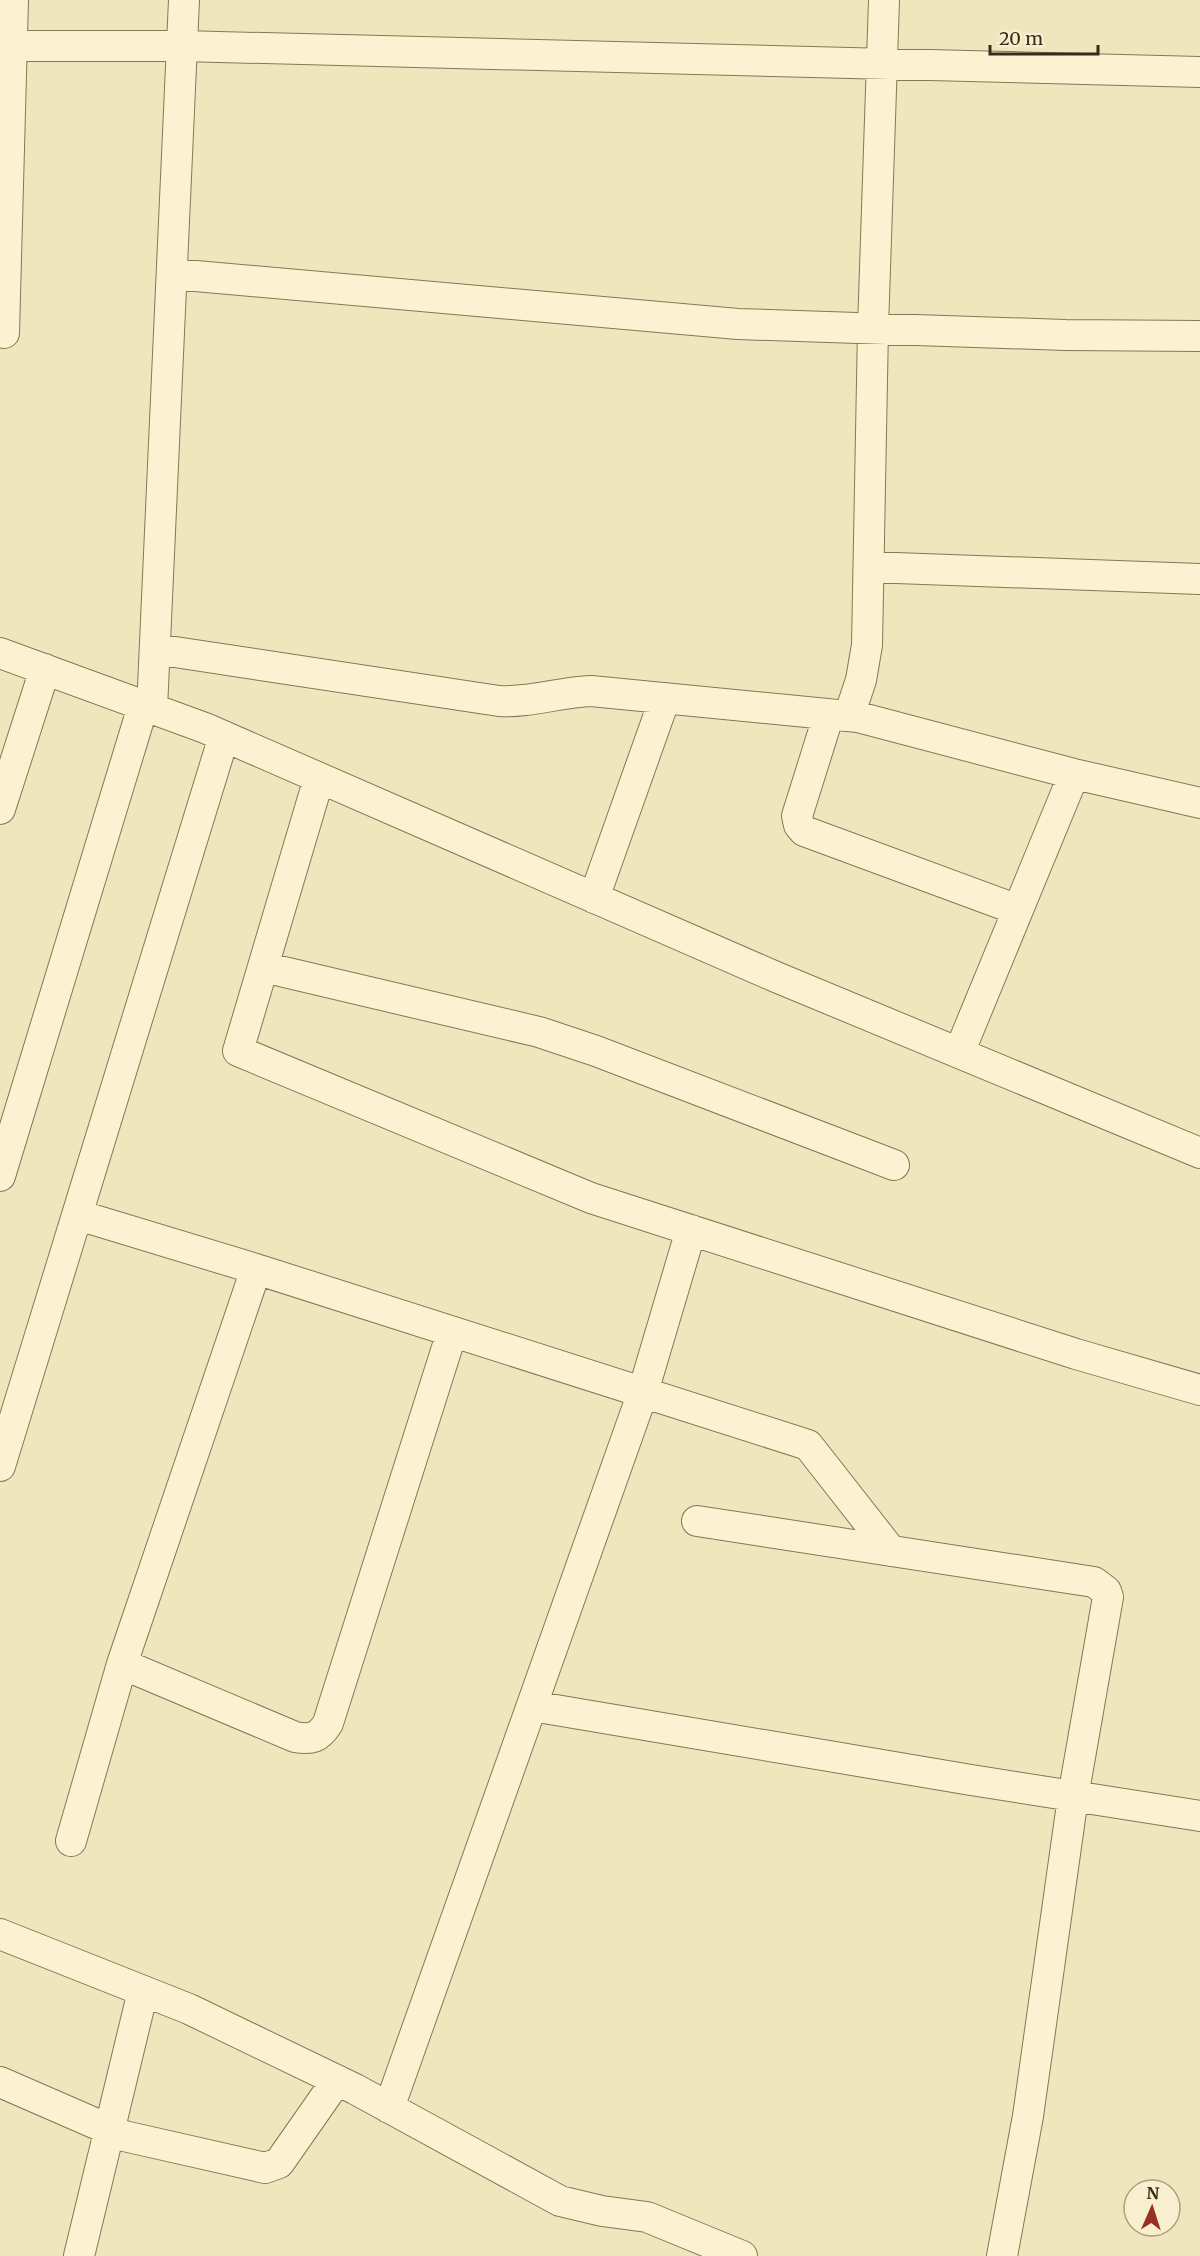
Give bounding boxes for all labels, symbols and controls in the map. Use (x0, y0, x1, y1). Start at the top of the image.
scale bar (990, 18, 1098, 56)
text: 20 m (999, 27, 1043, 50)
north arrow (1122, 2178, 1182, 2238)
text: N (1146, 2183, 1160, 2203)

